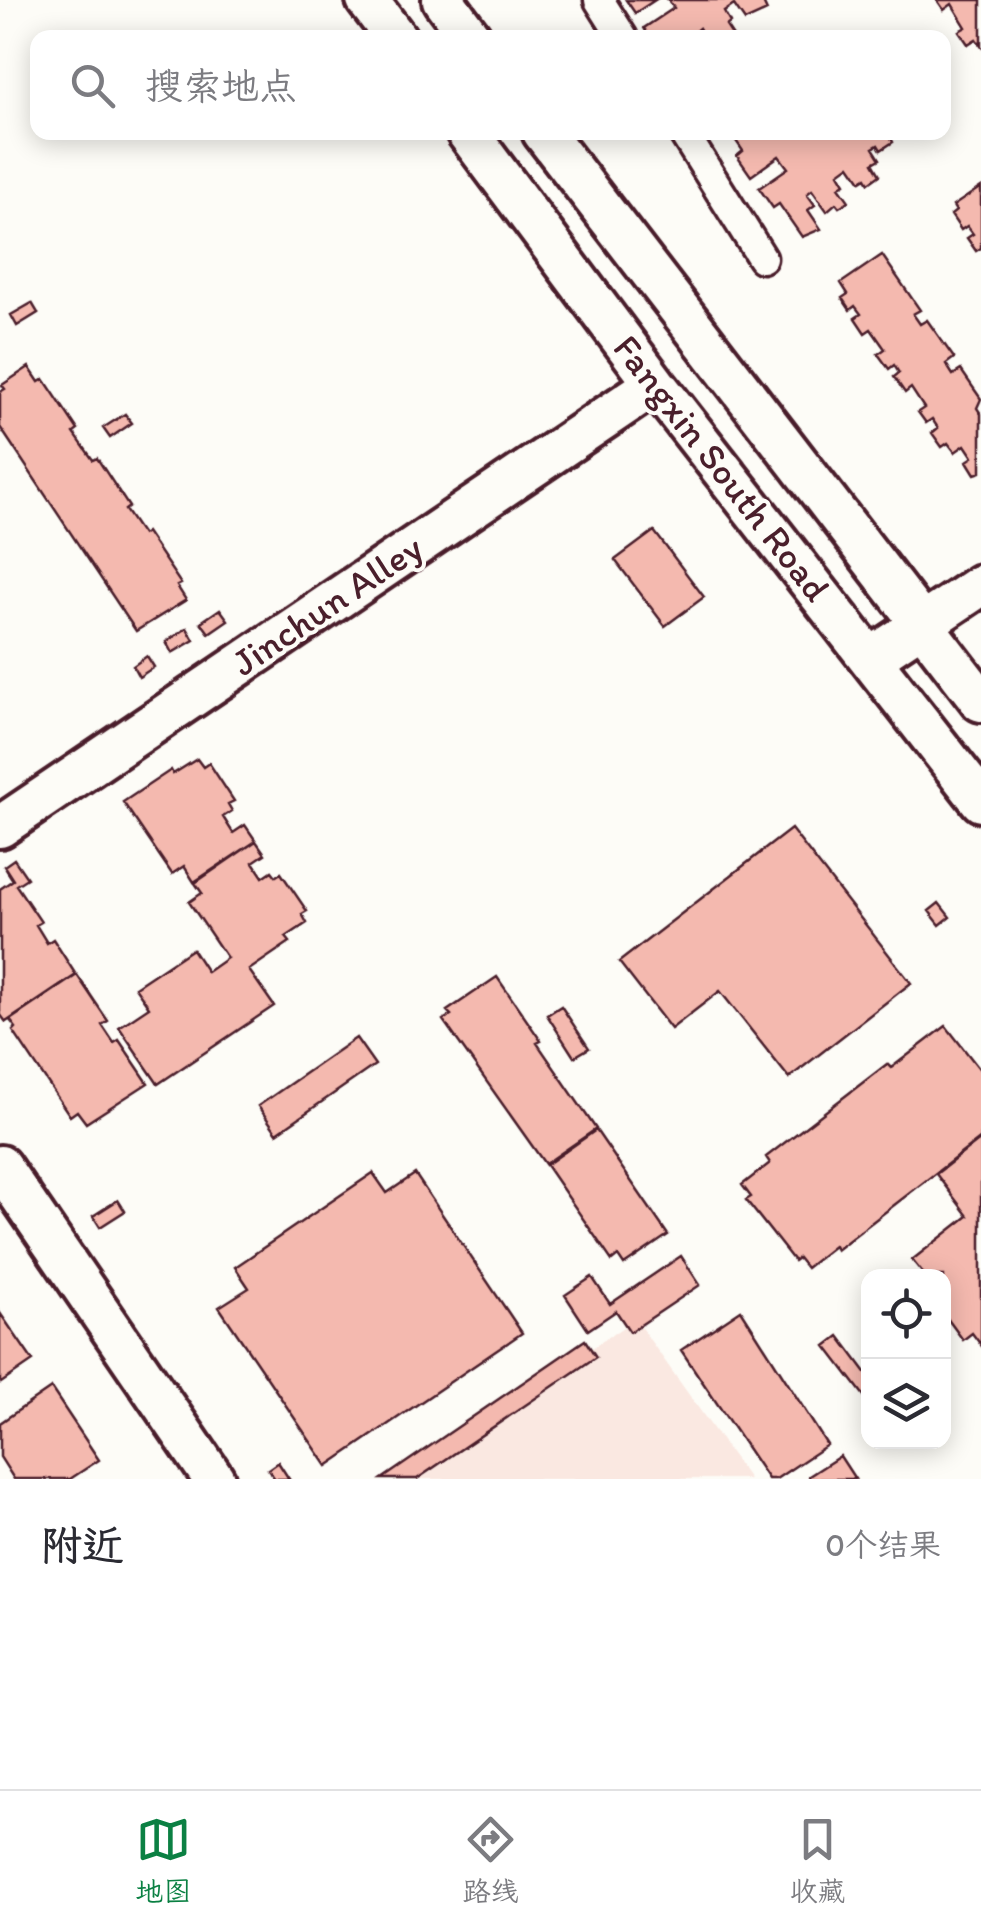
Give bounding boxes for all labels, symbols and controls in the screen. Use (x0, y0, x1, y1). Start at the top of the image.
search box (30, 30, 951, 140)
icon: search (65, 58, 120, 113)
text: 搜索地点 (145, 63, 297, 109)
street label: Fangxin South Road (604, 326, 840, 610)
street label: Jinchun Alley (223, 524, 431, 686)
map controls (861, 1269, 951, 1449)
button: locate (861, 1269, 951, 1359)
button: layers (861, 1359, 951, 1449)
text: 附近 (40, 1520, 124, 1571)
text: 0个结果 (825, 1526, 941, 1564)
tab: 地图 (135, 1812, 192, 1909)
tab: 路线 (462, 1812, 519, 1909)
tab: 收藏 (789, 1812, 846, 1909)

